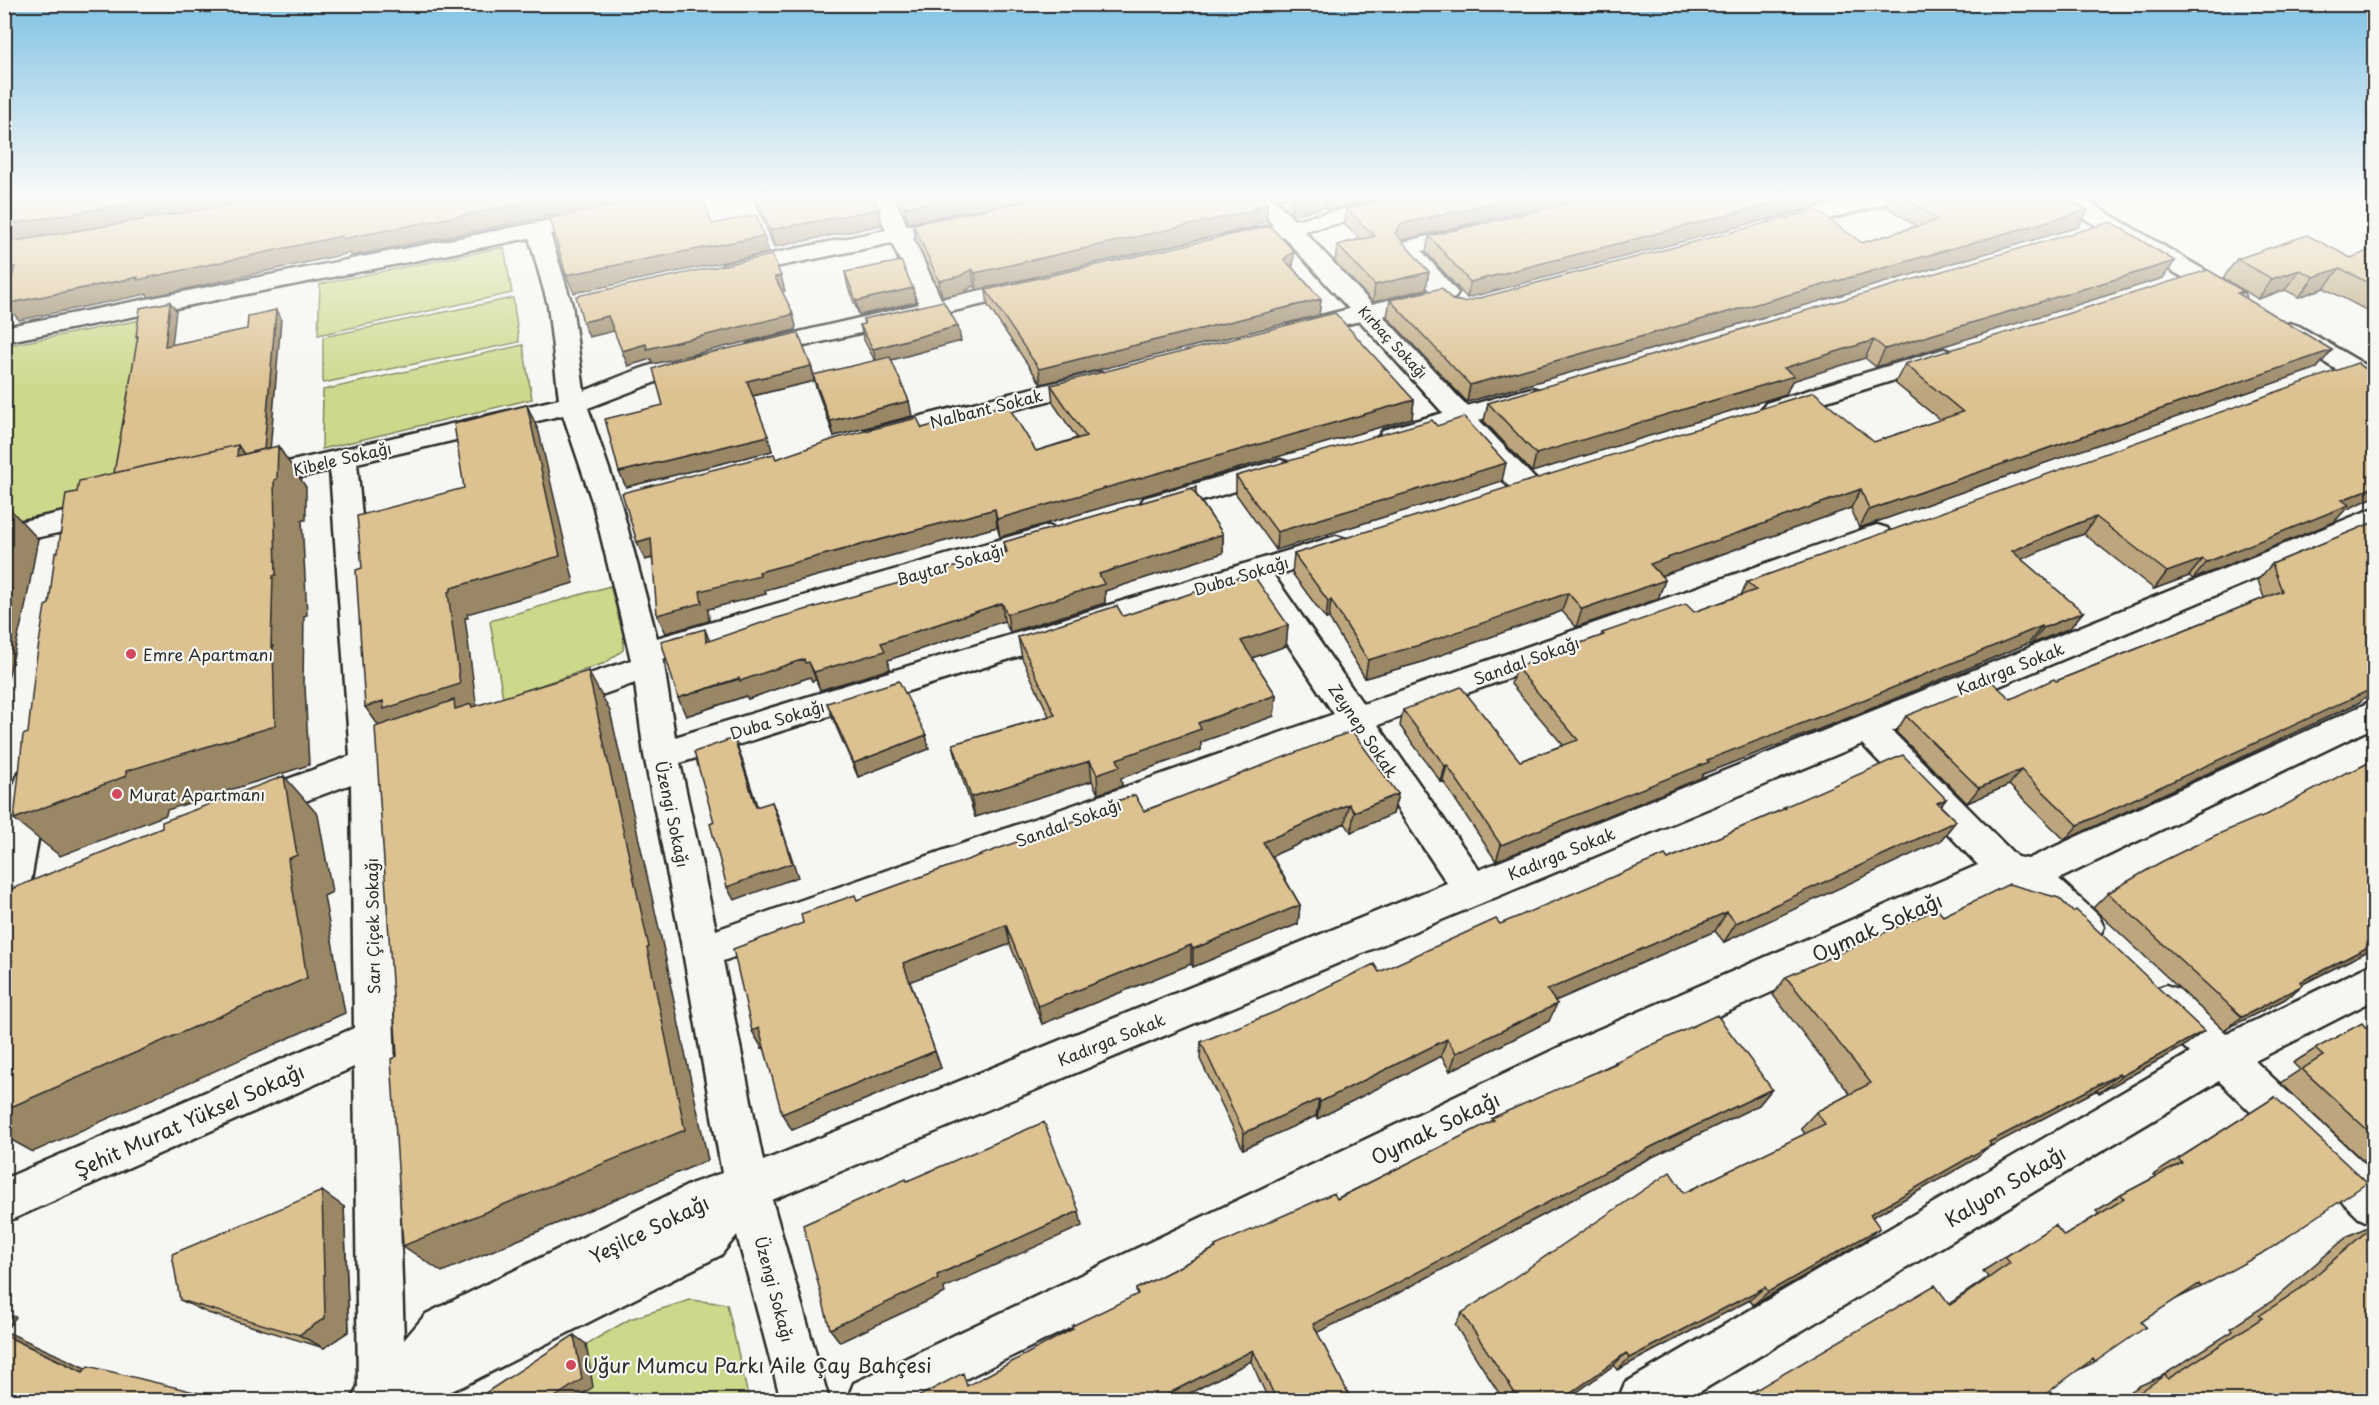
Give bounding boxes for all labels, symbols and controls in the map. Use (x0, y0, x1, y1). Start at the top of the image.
street label: Kırbaç Sokağı (1354, 301, 1432, 383)
street label: Nalbant Sokak (927, 382, 1045, 434)
street label: Kibele Sokağı (290, 435, 394, 481)
street label: Baytar Sokağı (893, 537, 1007, 591)
street label: Duba Sokağı (1191, 549, 1291, 601)
street label: Sandal Sokağı (1470, 630, 1582, 690)
street label: Kadırga Sokak (1953, 635, 2068, 700)
place label: Emre Apartmanı (143, 642, 273, 666)
marker: Emre Apartmanı (124, 647, 138, 661)
street label: Zeynep Sokak (1324, 678, 1404, 782)
street label: Duba Sokağı (727, 693, 827, 745)
street label: Üzengi Sokağı (650, 758, 696, 870)
place label: Murat Apartmanı (129, 782, 265, 806)
marker: Murat Apartmanı (110, 787, 124, 801)
street label: Sandal Sokağı (1012, 792, 1124, 852)
street label: Kadırga Sokak (1504, 820, 1619, 885)
street label: Sarı Çiçek Sokağı (359, 858, 385, 994)
street label: Oymak Sokağı (1807, 885, 1947, 969)
street label: Kadırga Sokak (1054, 1006, 1169, 1071)
street label: Şehit Murat Yüksel Sokağı (69, 1056, 309, 1184)
street label: Oymak Sokağı (1366, 1084, 1504, 1172)
street label: Kalyon Sokağı (1939, 1138, 2071, 1234)
street label: Yeşilce Sokağı (584, 1187, 714, 1271)
street label: Üzengi Sokağı (749, 1233, 801, 1345)
place label: Uğur Mumcu Parkı Aile Çay Bahçesi (583, 1350, 932, 1380)
marker: Uğur Mumcu Parkı Aile Çay Bahçesi (564, 1358, 578, 1372)

